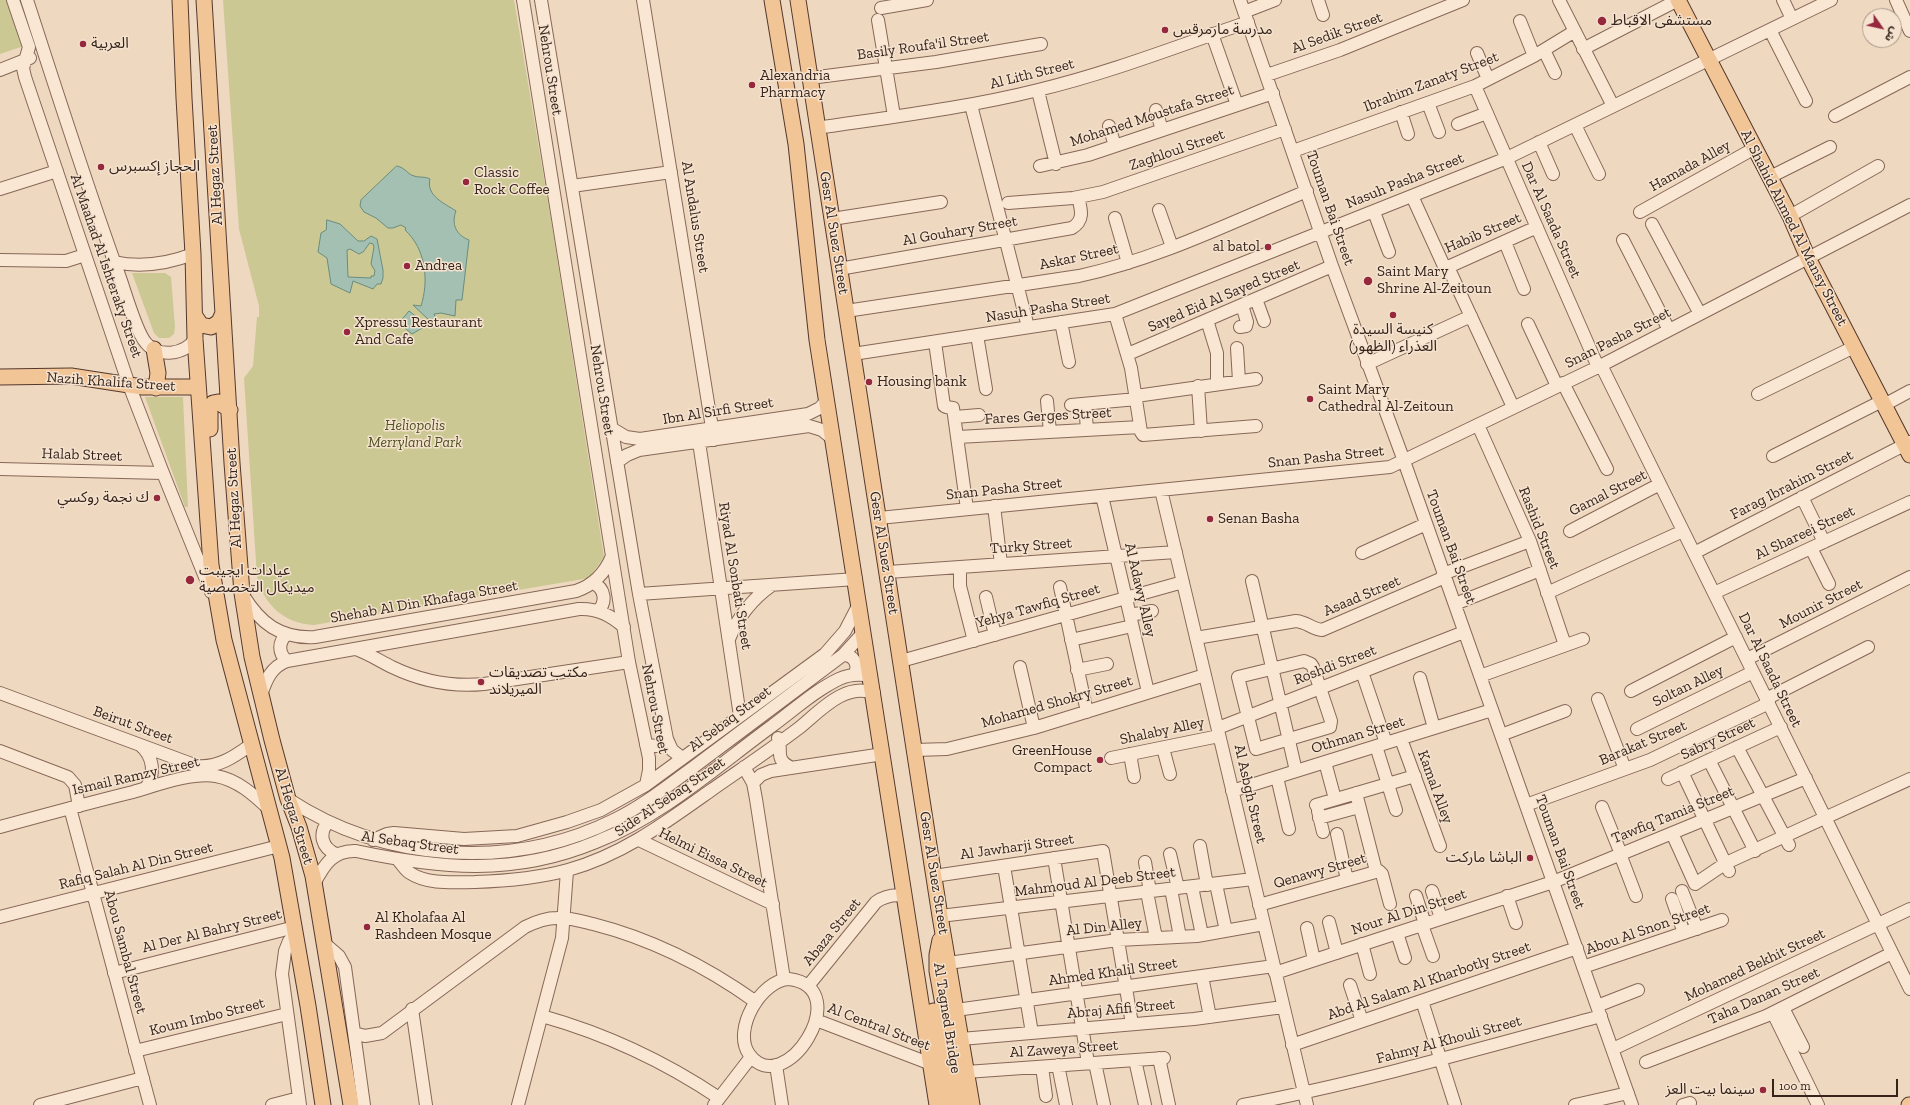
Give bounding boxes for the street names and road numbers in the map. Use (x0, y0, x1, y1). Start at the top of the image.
street label: Al Sedik Street (1289, 8, 1385, 58)
street label: Nehrou Street (534, 23, 566, 117)
street label: Basily Roufa'il Street (856, 28, 990, 64)
street label: Ibrahim Zanaty Street (1361, 48, 1501, 116)
street label: Al Lith Street (988, 55, 1076, 93)
street label: Mohamed Moustafa Street (1068, 81, 1236, 151)
street label: Al Hegaz Street (203, 124, 227, 226)
street label: Zaghloul Street (1127, 125, 1227, 175)
street label: Al Shahid Ahmed Al Mansy Street (1737, 127, 1851, 329)
street label: Hamada Alley (1646, 136, 1734, 196)
street label: Touman Bai Street (1302, 148, 1358, 268)
street label: Nasuh Pasha Street (1343, 149, 1467, 213)
street label: Dar Al Saada Street (1517, 159, 1585, 281)
street label: Al Andalus Street (677, 160, 713, 274)
street label: Gesr Al Suez Street (815, 170, 853, 296)
street label: Al Maahad Al Ishteraky Street (66, 172, 146, 360)
street label: Habib Street (1442, 209, 1524, 257)
street label: Al Gouhary Street (901, 212, 1019, 250)
street label: Askar Street (1038, 240, 1120, 274)
street label: Sayed Eid Al Sayed Street (1145, 256, 1303, 336)
street label: Nasuh Pasha Street (985, 289, 1111, 327)
street label: Snan Pasha Street (1562, 303, 1674, 373)
street label: Nehrou Street (586, 343, 618, 437)
street label: Nazih Khalifa Street (46, 369, 176, 395)
street label: Ibn Al Sirfi Street (661, 393, 775, 429)
street label: Fares Gerges Street (984, 404, 1112, 428)
street label: Snan Pasha Street (1267, 442, 1385, 472)
street label: Halab Street (41, 445, 123, 465)
street label: Farag Ibrahim Street (1728, 446, 1856, 524)
street label: Al Hegaz Street (222, 447, 246, 549)
street label: Gamal Street (1566, 466, 1650, 520)
street label: Snan Pasha Street (945, 474, 1063, 504)
street label: Rashid Street (1514, 484, 1564, 572)
street label: Touman Bai Street (1422, 488, 1480, 606)
street label: Gesr Al Suez Street (865, 490, 903, 616)
street label: Riyad Al Sonbati Street (714, 501, 756, 651)
street label: Al Shareei Street (1752, 502, 1858, 564)
street label: Turky Street (989, 534, 1073, 558)
street label: Al Adawy Alley (1120, 541, 1160, 639)
street label: Asaad Street (1321, 572, 1403, 620)
street label: Mounir Street (1776, 575, 1866, 633)
street label: Shehab Al Din Khafaga Street (329, 577, 519, 627)
street label: Yehya Tawfiq Street (974, 580, 1102, 632)
street label: Dar Al Saada Street (1734, 610, 1806, 730)
street label: Roshdi Street (1291, 641, 1379, 689)
street label: Soltan Alley (1650, 661, 1726, 711)
street label: Nehrou Street (637, 662, 673, 756)
street label: Mohamed Shokry Street (979, 672, 1135, 732)
street label: Al Sebaq Street (685, 682, 775, 756)
street label: Beirut Street (91, 702, 175, 748)
street label: Othman Street (1309, 712, 1407, 758)
street label: Shalaby Alley (1118, 713, 1206, 749)
street label: Sabry Street (1678, 714, 1758, 764)
street label: Barakat Street (1597, 716, 1689, 770)
street label: Al Asbgh Street (1230, 743, 1270, 845)
street label: Kamal Alley (1413, 748, 1457, 826)
street label: Ismail Ramzy Street (71, 753, 201, 799)
street label: Side Al Sebaq Street (611, 753, 729, 841)
street label: Al Hegaz Street (271, 765, 317, 867)
street label: Tawfiq Tamia Street (1609, 782, 1737, 848)
street label: Touman Bai Street (1531, 793, 1589, 911)
street label: Gesr Al Suez Street (915, 810, 953, 936)
street label: Helmi Eissa Street (656, 824, 770, 892)
street label: Al Sebaq Street (360, 827, 460, 859)
street label: Al Jawharji Street (959, 830, 1075, 864)
street label: Rafiq Salah Al Din Street (57, 838, 215, 894)
street label: Qenawy Street (1272, 849, 1368, 893)
street label: Mahmoud Al Deeb Street (1013, 863, 1177, 901)
street label: Nour Al Din Street (1349, 885, 1469, 939)
street label: Abou Sambal Street (100, 888, 150, 1016)
street label: Abaza Street (799, 894, 865, 970)
street label: Abou Al Snon Street (1584, 899, 1712, 959)
street label: Al Der Al Bahry Street (140, 905, 284, 957)
street label: Al Din Alley (1065, 914, 1143, 940)
street label: Mohamed Bekhit Street (1682, 925, 1828, 1005)
street label: Abd Al Salam Al Kharbotly Street (1325, 938, 1533, 1024)
street label: Ahmed Khalil Street (1047, 954, 1179, 990)
street label: Al Tagned Bridge (929, 961, 965, 1075)
street label: Taha Danan Street (1705, 963, 1823, 1029)
street label: Koum Imbo Street (147, 994, 267, 1040)
street label: Abraj Afifi Street (1066, 995, 1176, 1023)
street label: Al Central Street (825, 999, 933, 1055)
street label: Fahmy Al Khouli Street (1374, 1012, 1524, 1068)
street label: Al Zaweya Street (1009, 1036, 1119, 1062)

